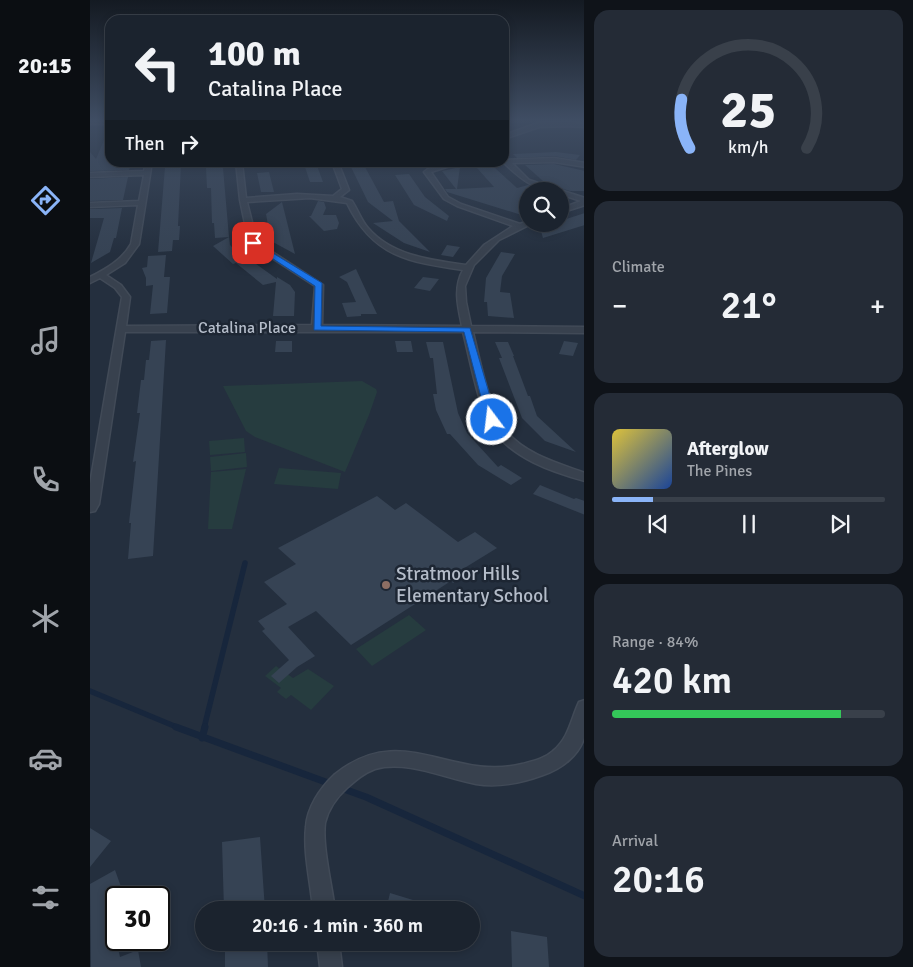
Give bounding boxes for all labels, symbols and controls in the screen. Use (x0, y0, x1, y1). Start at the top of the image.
text: 100 m (208, 32, 301, 75)
icon: left (125, 35, 190, 100)
text: 20:15 (18, 52, 72, 79)
text: Catalina Place (208, 75, 343, 102)
text: 25 (720, 78, 777, 142)
icon: right (175, 130, 203, 158)
text: Then (125, 132, 165, 156)
text: km/h (728, 136, 769, 158)
map controls (519, 182, 569, 232)
button: search (519, 182, 569, 232)
icon: directions (28, 183, 63, 218)
pin (232, 222, 274, 264)
icon: arrive (239, 229, 267, 257)
text: Climate (612, 257, 665, 277)
text: 21° (721, 282, 776, 329)
text: − (612, 289, 627, 323)
text: + (870, 289, 885, 323)
street label: Catalina Place (198, 318, 296, 338)
icon: music (28, 323, 63, 358)
position arrow (465, 393, 517, 445)
text: Afterglow (687, 437, 769, 461)
text: The Pines (687, 461, 752, 481)
icon: phone (28, 462, 63, 497)
icon: previous (644, 510, 672, 538)
icon: pause (735, 510, 763, 538)
icon: next (826, 510, 854, 538)
place label: Stratmoor Hills Elementary School (396, 562, 549, 608)
marker: Stratmoor Hills Elementary School (380, 579, 392, 591)
icon: climate (28, 601, 63, 636)
text: Range · 84% (612, 632, 698, 652)
text: 420 km (612, 657, 732, 704)
icon: car (28, 741, 63, 776)
text: Arrival (612, 831, 658, 851)
text: 20:16 (612, 856, 705, 903)
icon: filters (28, 880, 63, 915)
speed limit sign: 30 (105, 886, 170, 951)
text: 20:16 · 1 min · 360 m (252, 914, 423, 938)

